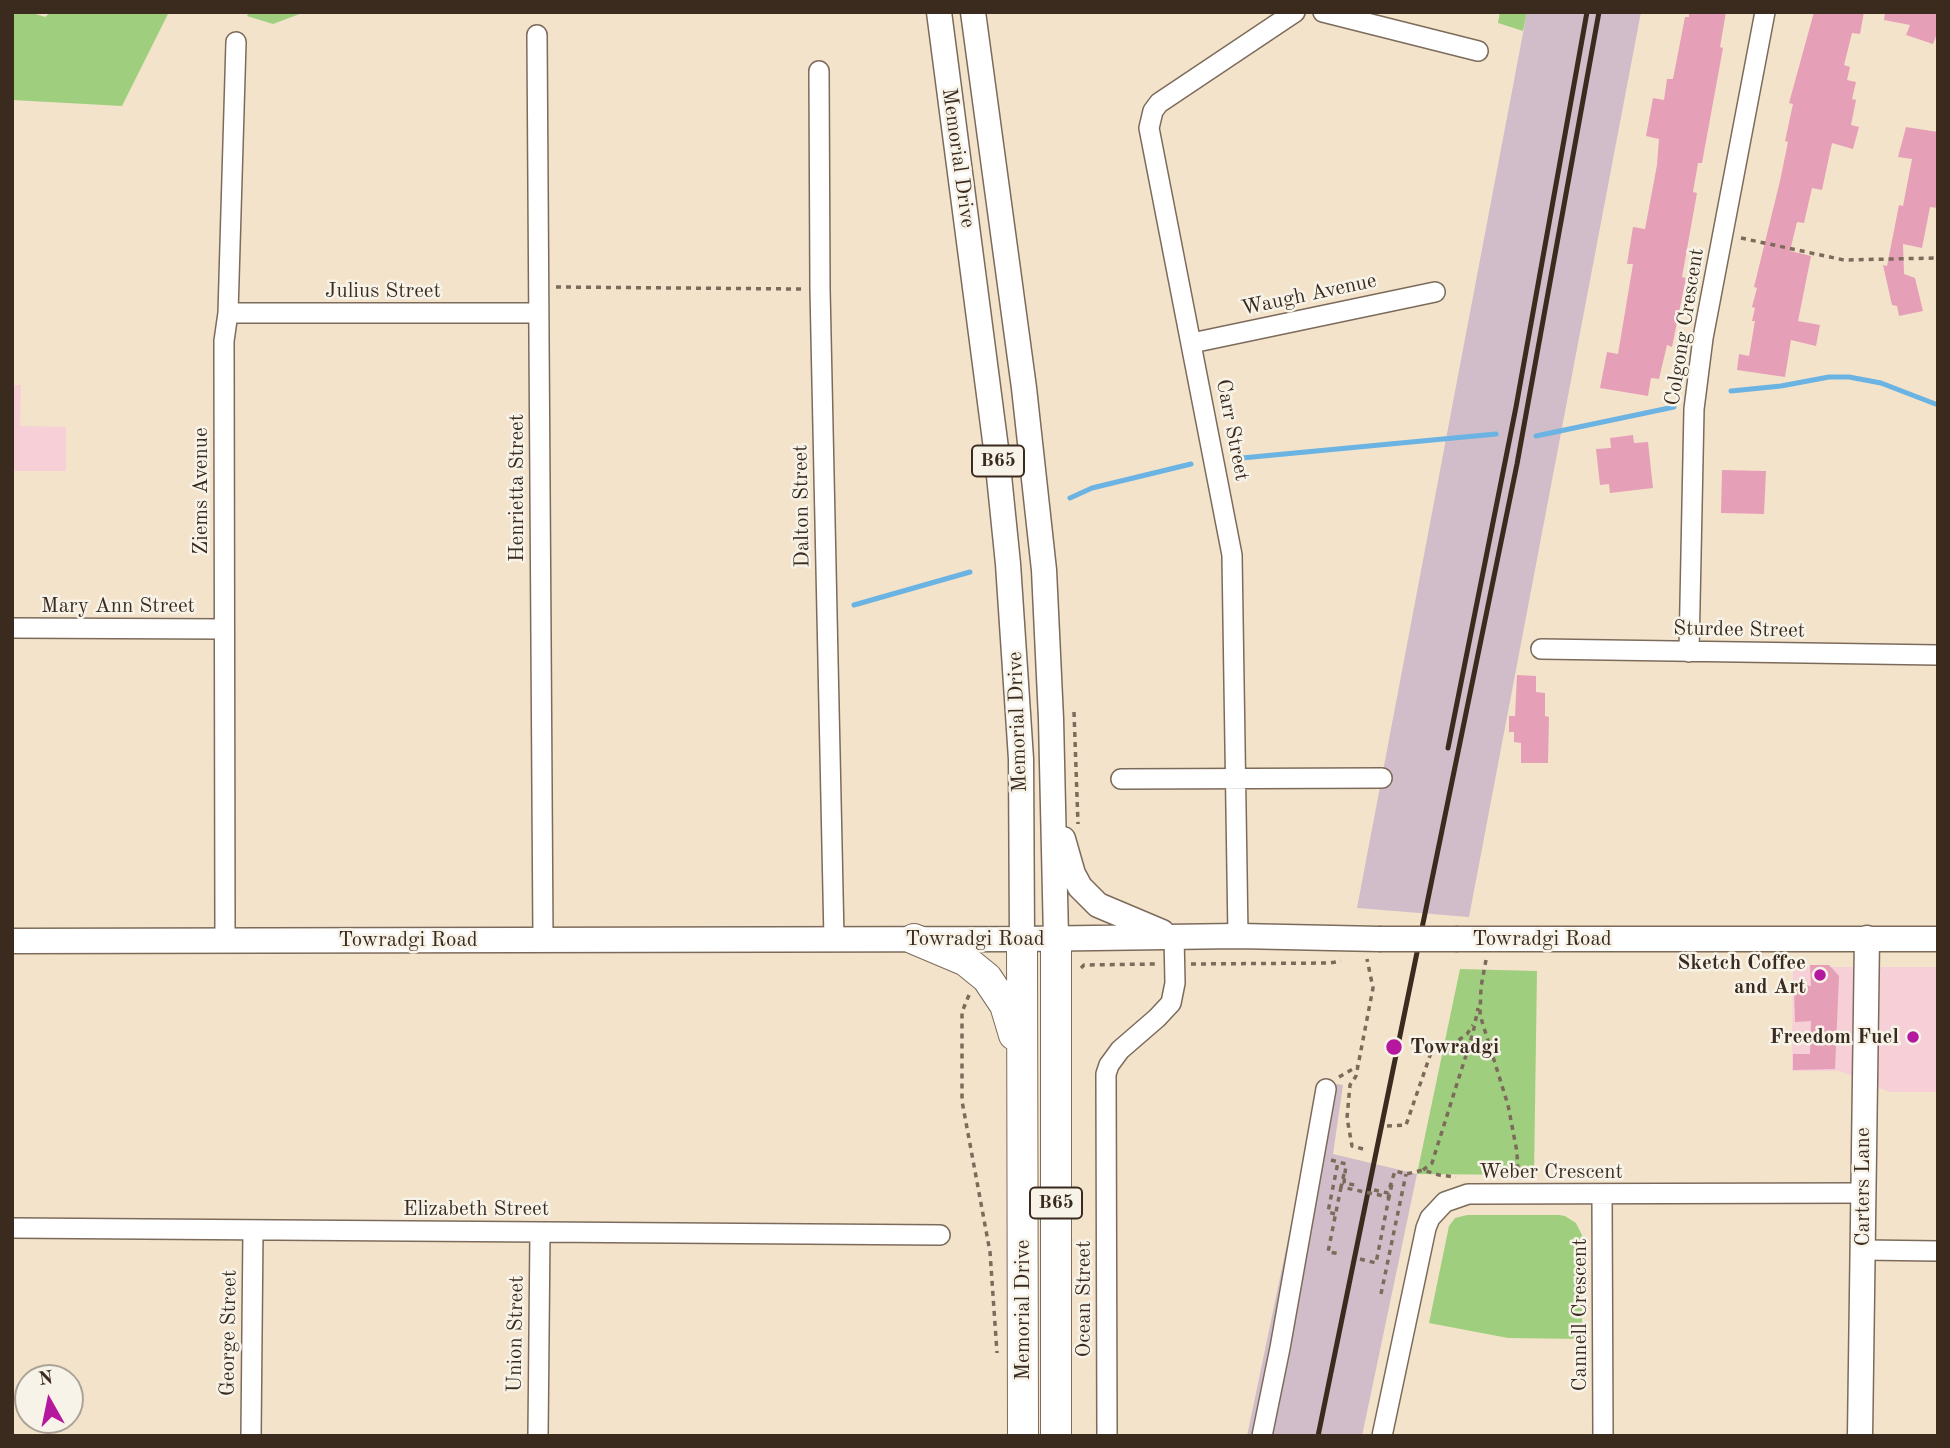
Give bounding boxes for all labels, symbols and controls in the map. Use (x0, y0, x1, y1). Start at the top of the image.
street label: Memorial Drive (936, 86, 980, 230)
street label: Colgong Crescent (1660, 246, 1710, 408)
street label: Waugh Avenue (1239, 268, 1379, 322)
street label: Julius Street (325, 278, 441, 304)
street label: Carr Street (1210, 377, 1254, 483)
street label: Henrietta Street (504, 414, 530, 562)
street label: Ziems Avenue (188, 427, 214, 555)
street label: Dalton Street (788, 444, 816, 568)
road number: B65 (972, 446, 1024, 476)
street label: Mary Ann Street (41, 593, 195, 619)
street label: Sturdee Street (1673, 616, 1805, 644)
street label: Memorial Drive (1003, 651, 1033, 793)
street label: Towradgi Road (905, 926, 1045, 952)
street label: Towradgi Road (1472, 926, 1612, 952)
street label: Towradgi Road (338, 927, 478, 953)
place label: Sketch Coffee and Art (1677, 950, 1806, 1000)
marker: Sketch Coffee and Art (1812, 967, 1828, 983)
place label: Freedom Fuel (1769, 1024, 1899, 1050)
marker: Freedom Fuel (1905, 1029, 1921, 1045)
place label: Towradgi (1410, 1034, 1499, 1060)
marker: Towradgi (1384, 1037, 1404, 1057)
street label: Carters Lane (1850, 1127, 1876, 1247)
street label: Weber Crescent (1479, 1159, 1623, 1185)
road number: B65 (1030, 1188, 1082, 1218)
street label: Elizabeth Street (403, 1196, 549, 1222)
street label: Cannell Crescent (1567, 1239, 1593, 1391)
street label: Memorial Drive (1010, 1240, 1036, 1380)
street label: Ocean Street (1071, 1241, 1097, 1357)
street label: George Street (215, 1270, 243, 1396)
street label: Union Street (502, 1275, 530, 1393)
north arrow (14, 1364, 84, 1434)
text: N (37, 1369, 55, 1390)

